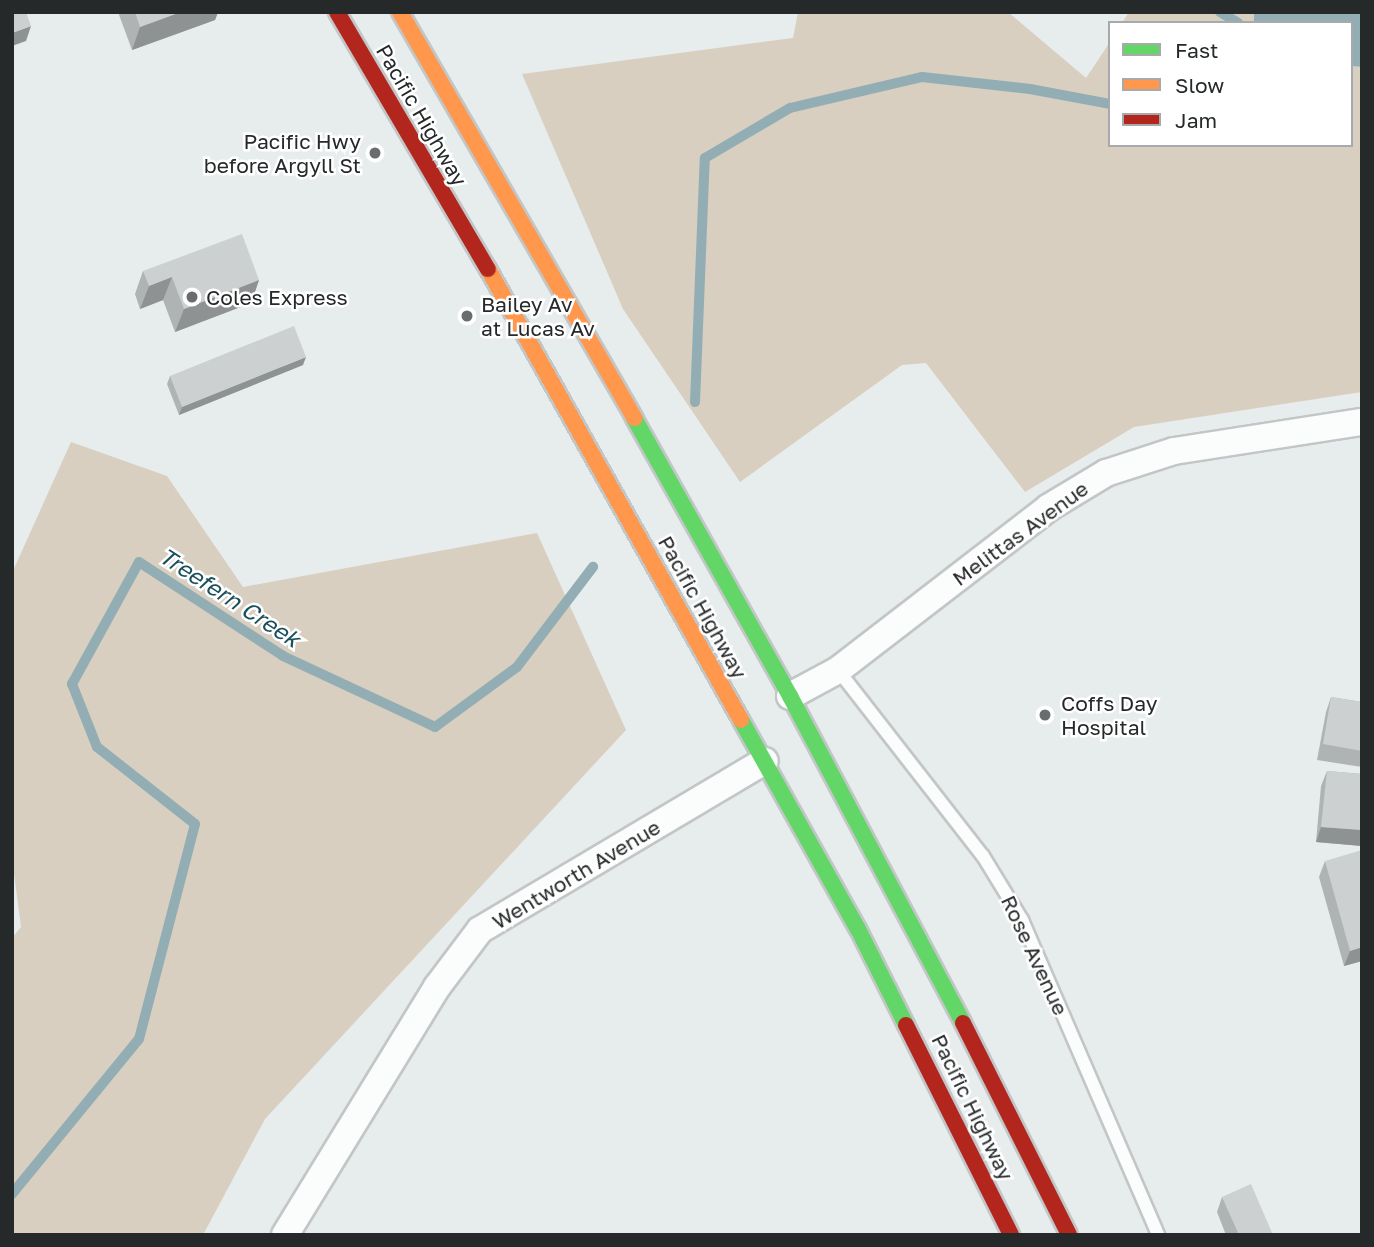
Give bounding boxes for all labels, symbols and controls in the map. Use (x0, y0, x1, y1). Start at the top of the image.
legend (1108, 21, 1353, 147)
text: Fast (1175, 37, 1218, 63)
street label: Pacific Highway (371, 40, 473, 190)
text: Slow (1175, 72, 1224, 98)
text: Jam (1175, 107, 1217, 133)
place label: Pacific Hwy before Argyll St (204, 128, 361, 178)
marker: Pacific Hwy before Argyll St (367, 145, 383, 161)
place label: Coles Express (206, 284, 348, 310)
marker: Coles Express (184, 289, 200, 305)
place label: Bailey Av at Lucas Av (481, 291, 595, 341)
marker: Bailey Av at Lucas Av (459, 308, 475, 324)
street label: Melittas Avenue (947, 475, 1093, 591)
street label: Pacific Highway (653, 531, 753, 683)
water label: Treefern Creek (155, 541, 305, 653)
place label: Coffs Day Hospital (1061, 690, 1157, 740)
marker: Coffs Day Hospital (1035, 705, 1055, 725)
street label: Wentworth Avenue (487, 814, 665, 934)
street label: Rose Avenue (996, 891, 1074, 1019)
street label: Pacific Highway (927, 1030, 1019, 1184)

